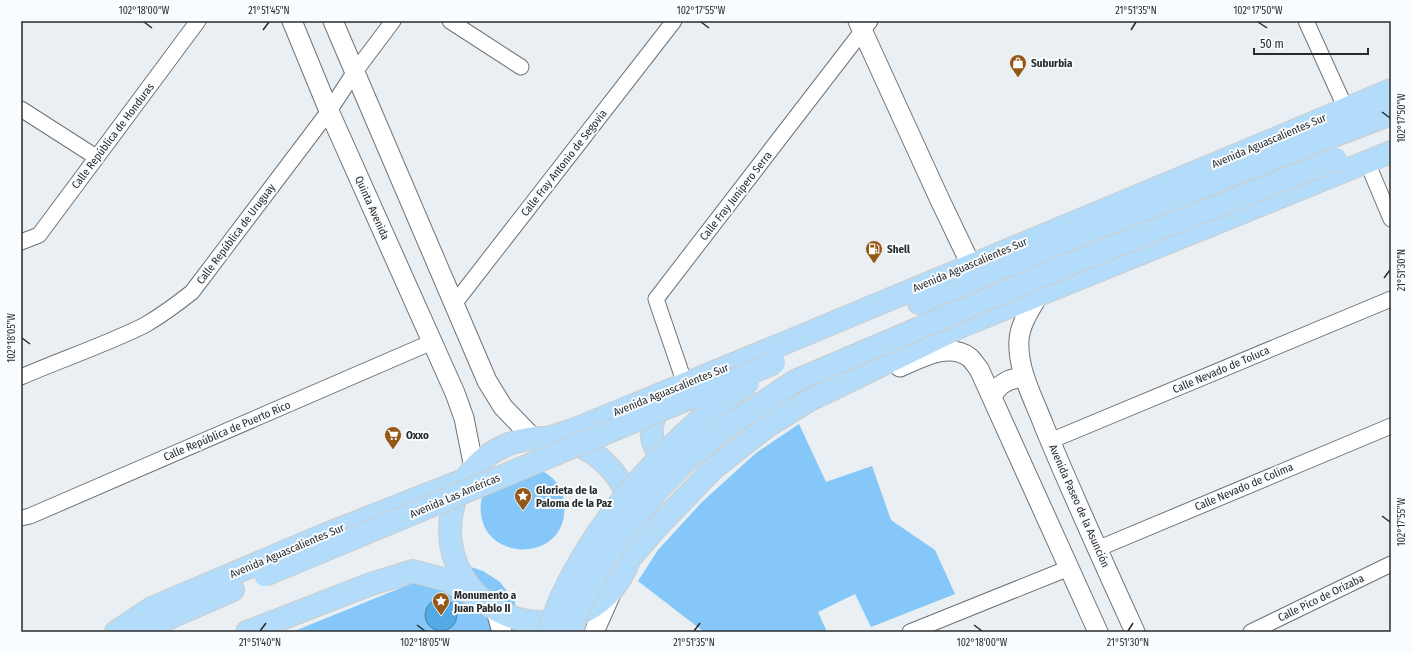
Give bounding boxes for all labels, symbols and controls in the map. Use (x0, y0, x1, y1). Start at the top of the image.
text: 102°18'00"W (119, 5, 170, 17)
text: 21°51'45"N (248, 5, 290, 17)
text: 102°17'55"W (677, 5, 726, 17)
text: 21°51'35"N (1115, 5, 1157, 17)
text: 102°17'50"W (1233, 5, 1283, 17)
scale bar (1254, 30, 1368, 56)
text: 50 m (1260, 37, 1284, 51)
shop icon: Suburbia (1008, 53, 1028, 78)
place label: Suburbia (1031, 57, 1073, 70)
street label: Calle República de Honduras (69, 80, 157, 191)
text: 102°17'50"W (1396, 93, 1408, 143)
street label: Calle Fray Antonio de Segovia (518, 107, 610, 219)
street label: Avenida Aguascalientes Sur (1210, 111, 1328, 171)
street label: Calle Fray Junípero Serra (697, 149, 775, 243)
street label: Quinta Avenida (352, 174, 392, 242)
street label: Calle República de Uruguay (194, 181, 278, 287)
street label: Avenida Aguascalientes Sur (911, 235, 1029, 295)
fuel station icon: Shell (864, 239, 884, 264)
place label: Shell (887, 243, 911, 256)
text: 21°51'30"N (1396, 249, 1408, 291)
text: 102°18'05"W (6, 313, 18, 363)
street label: Calle Nevado de Toluca (1171, 344, 1271, 396)
street label: Avenida Aguascalientes Sur (611, 361, 731, 419)
street label: Calle República de Puerto Rico (161, 398, 293, 464)
supermarket icon: Oxxo (383, 425, 403, 450)
place label: Oxxo (406, 429, 429, 442)
street label: Avenida Paseo de la Asunción (1046, 442, 1112, 570)
street label: Calle Nevado de Colima (1193, 460, 1295, 514)
street label: Avenida Las Américas (408, 471, 502, 521)
place label: Glorieta de la Paloma de la Paz (536, 484, 612, 510)
place icon: Glorieta de la Paloma de la Paz (513, 486, 533, 511)
text: 102°17'55"W (1396, 497, 1408, 546)
street label: Avenida Aguascalientes Sur (228, 521, 346, 581)
street label: Calle Pico de Orizaba (1276, 572, 1366, 624)
place label: Monumento a Juan Pablo II (453, 589, 517, 615)
place icon: Monumento a Juan Pablo II (431, 591, 451, 616)
text: 21°51'40"N (239, 637, 281, 649)
text: 102°18'05"W (400, 637, 450, 649)
text: 21°51'35"N (673, 637, 715, 649)
text: 102°18'00"W (957, 637, 1008, 649)
text: 21°51'30"N (1107, 637, 1149, 649)

